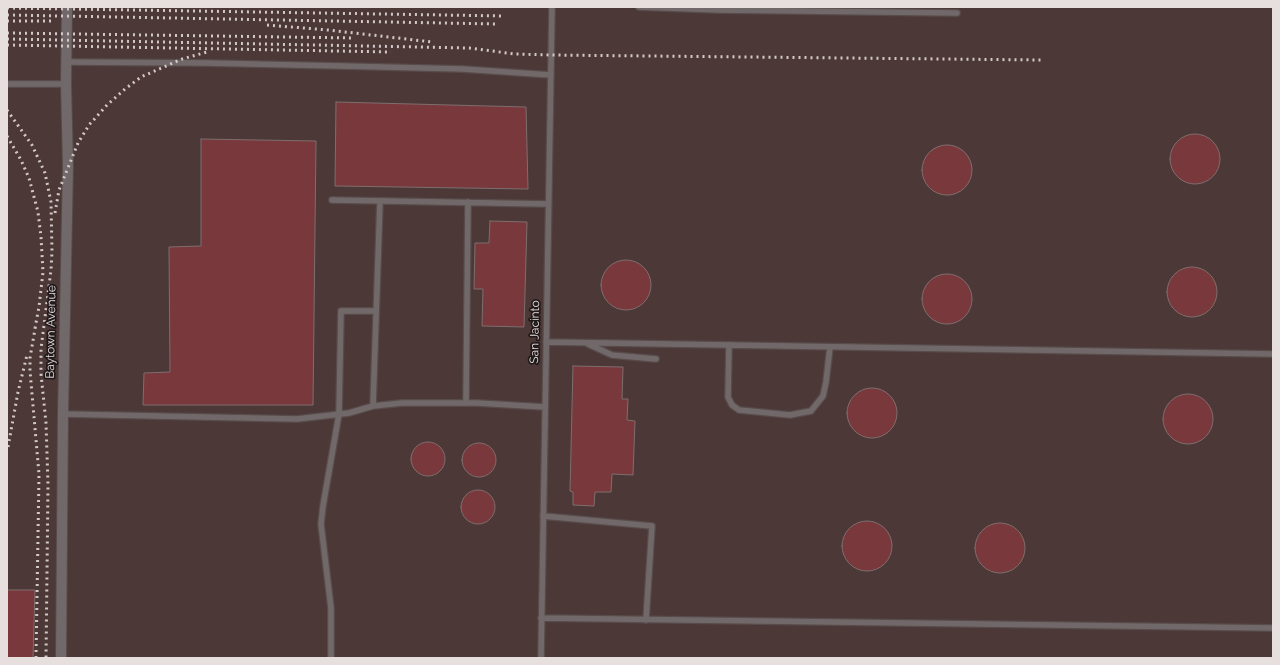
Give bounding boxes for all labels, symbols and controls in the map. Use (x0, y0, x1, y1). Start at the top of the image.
street label: Baytown Avenue (43, 285, 59, 379)
street label: San Jacinto (527, 300, 543, 364)

